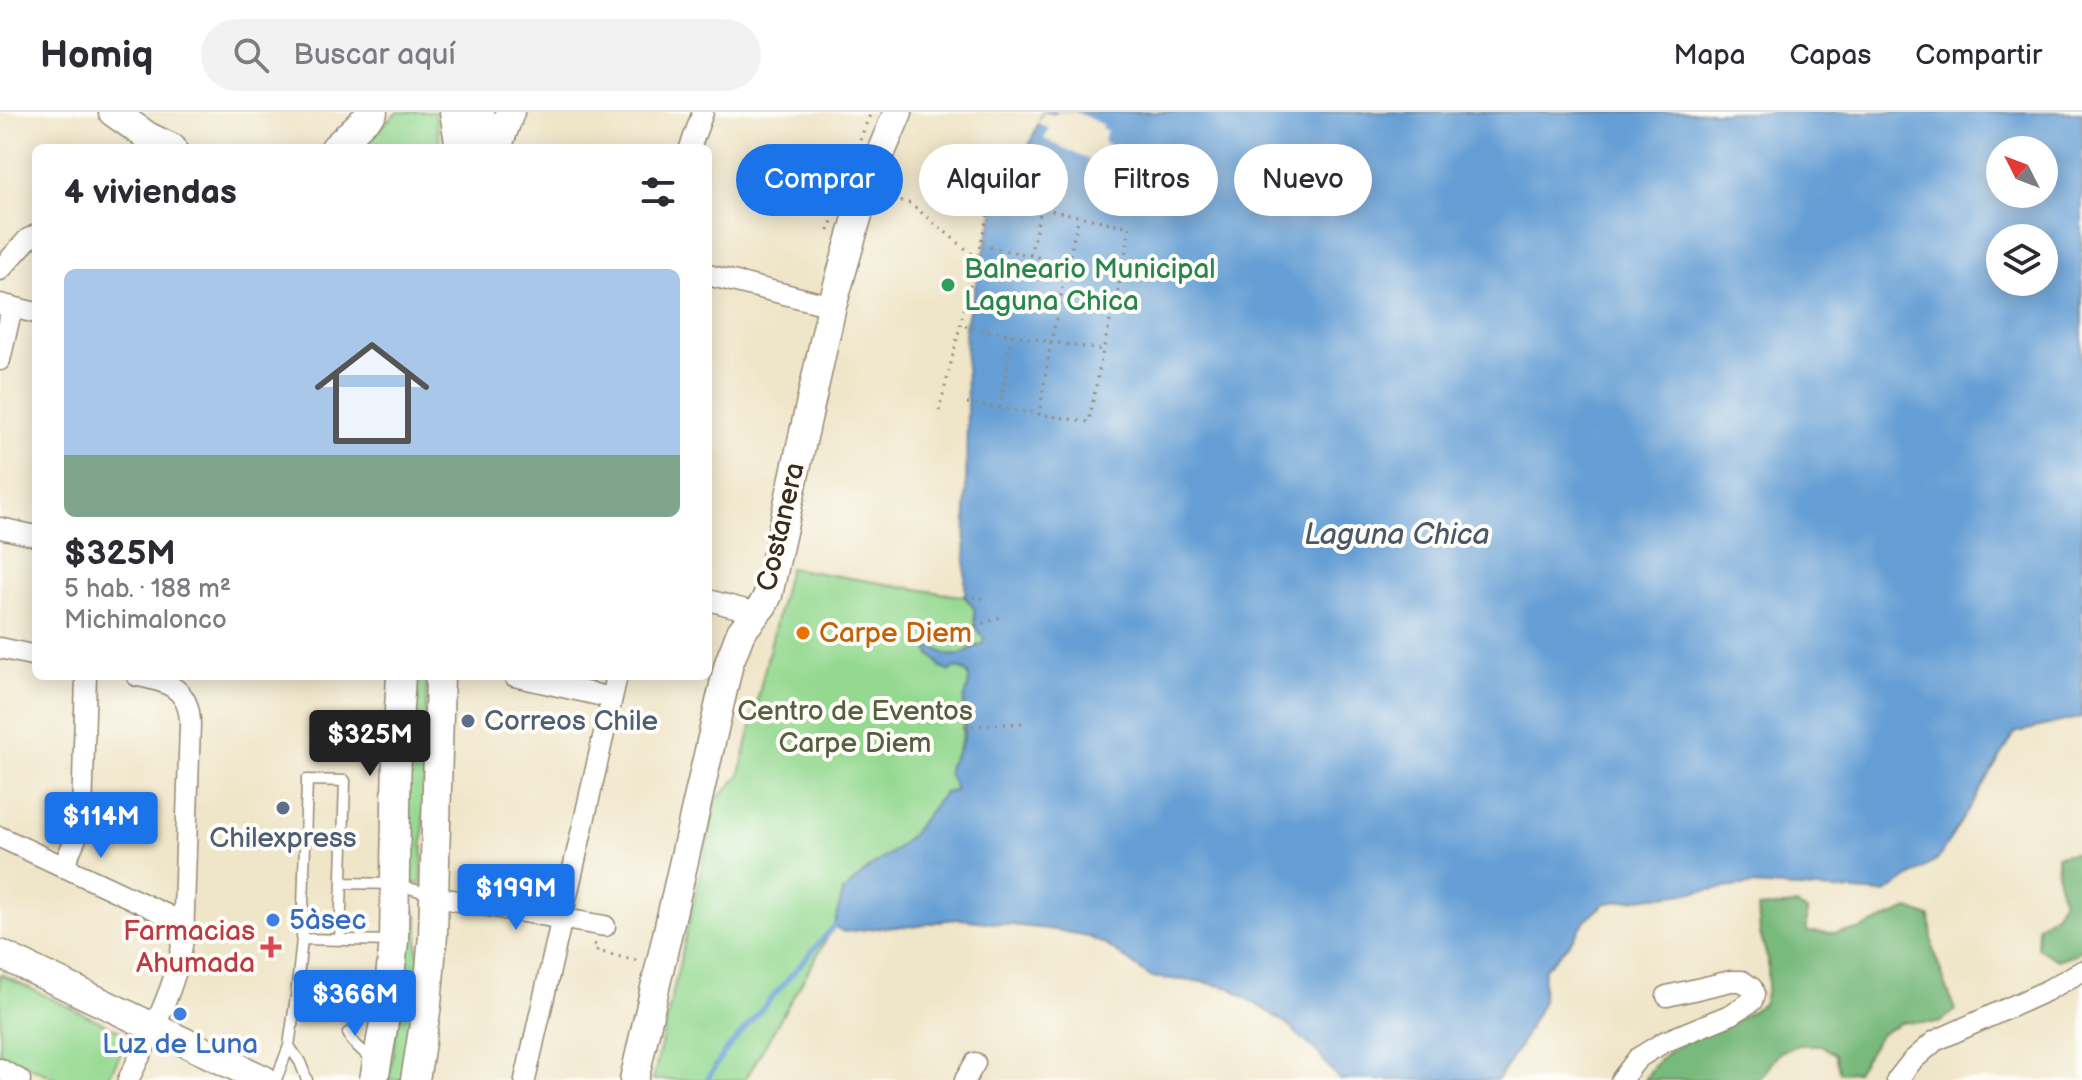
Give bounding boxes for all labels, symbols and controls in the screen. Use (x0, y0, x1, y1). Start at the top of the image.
search box (201, 19, 761, 91)
text: Homiq (40, 33, 153, 78)
icon: search (229, 33, 273, 77)
text: Buscar aquí (293, 37, 456, 73)
text: Mapa (1673, 39, 1746, 72)
text: Capas (1790, 39, 1871, 72)
text: Compartir (1915, 39, 2042, 72)
north arrow (1986, 136, 2058, 208)
map controls (1986, 136, 2058, 296)
chip: Comprar (736, 144, 903, 216)
chip: Alquilar (919, 144, 1068, 216)
chip: Filtros (1084, 144, 1218, 216)
chip: Nuevo (1234, 144, 1372, 216)
icon: filters (636, 170, 680, 214)
text: 4 viviendas (64, 172, 237, 213)
button: layers (1986, 224, 2058, 296)
place label: Balneario Municipal Laguna Chica (964, 253, 1216, 318)
marker: Balneario Municipal Laguna Chica (939, 276, 957, 294)
icon: home (300, 321, 444, 465)
street label: Costanera (750, 459, 812, 595)
water label: Laguna Chica (1304, 517, 1490, 553)
text: $325M (64, 533, 176, 574)
text: 5 hab. · 188 m² (64, 574, 231, 605)
text: Michimalonco (64, 605, 227, 636)
place label: Carpe Diem (819, 617, 972, 650)
marker: Carpe Diem (794, 624, 812, 642)
park label: Centro de Eventos Carpe Diem (737, 695, 973, 760)
place label: Correos Chile (484, 705, 658, 738)
pin: $325M (314, 710, 426, 778)
marker: Correos Chile (459, 712, 477, 730)
text: $325M (327, 720, 413, 751)
pin: $114M (45, 792, 157, 860)
marker: Chilexpress (274, 799, 292, 817)
text: $114M (63, 802, 139, 833)
place label: Chilexpress (209, 822, 357, 855)
pin: $199M (460, 864, 572, 932)
text: $199M (476, 874, 556, 905)
place label: 5àsec (289, 904, 366, 937)
marker: 5àsec (264, 911, 282, 929)
place label: Farmacias Ahumada (123, 915, 255, 980)
marker: Farmacias Ahumada (262, 938, 280, 956)
pin: $366M (299, 970, 411, 1038)
text: $366M (312, 980, 398, 1011)
marker: Luz de Luna (171, 1005, 189, 1023)
place label: Luz de Luna (102, 1028, 258, 1061)

